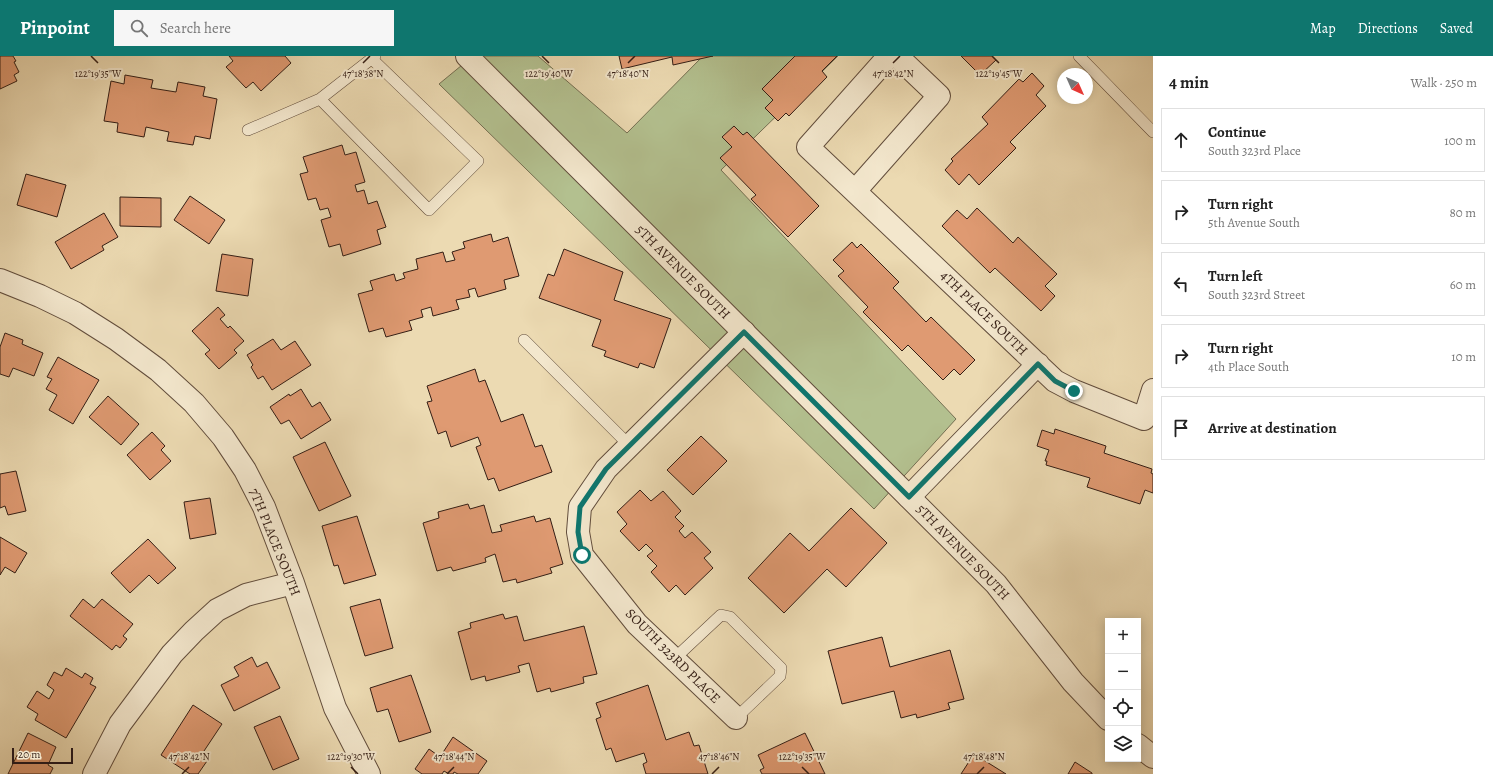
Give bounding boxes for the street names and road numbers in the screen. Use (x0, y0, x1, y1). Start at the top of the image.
street label: 5TH AVENUE SOUTH (631, 220, 735, 324)
street label: 4TH PLACE SOUTH (936, 266, 1032, 360)
street label: 7TH PLACE SOUTH (245, 485, 305, 599)
street label: 5TH AVENUE SOUTH (912, 500, 1014, 604)
street label: SOUTH 323RD PLACE (621, 604, 725, 708)

